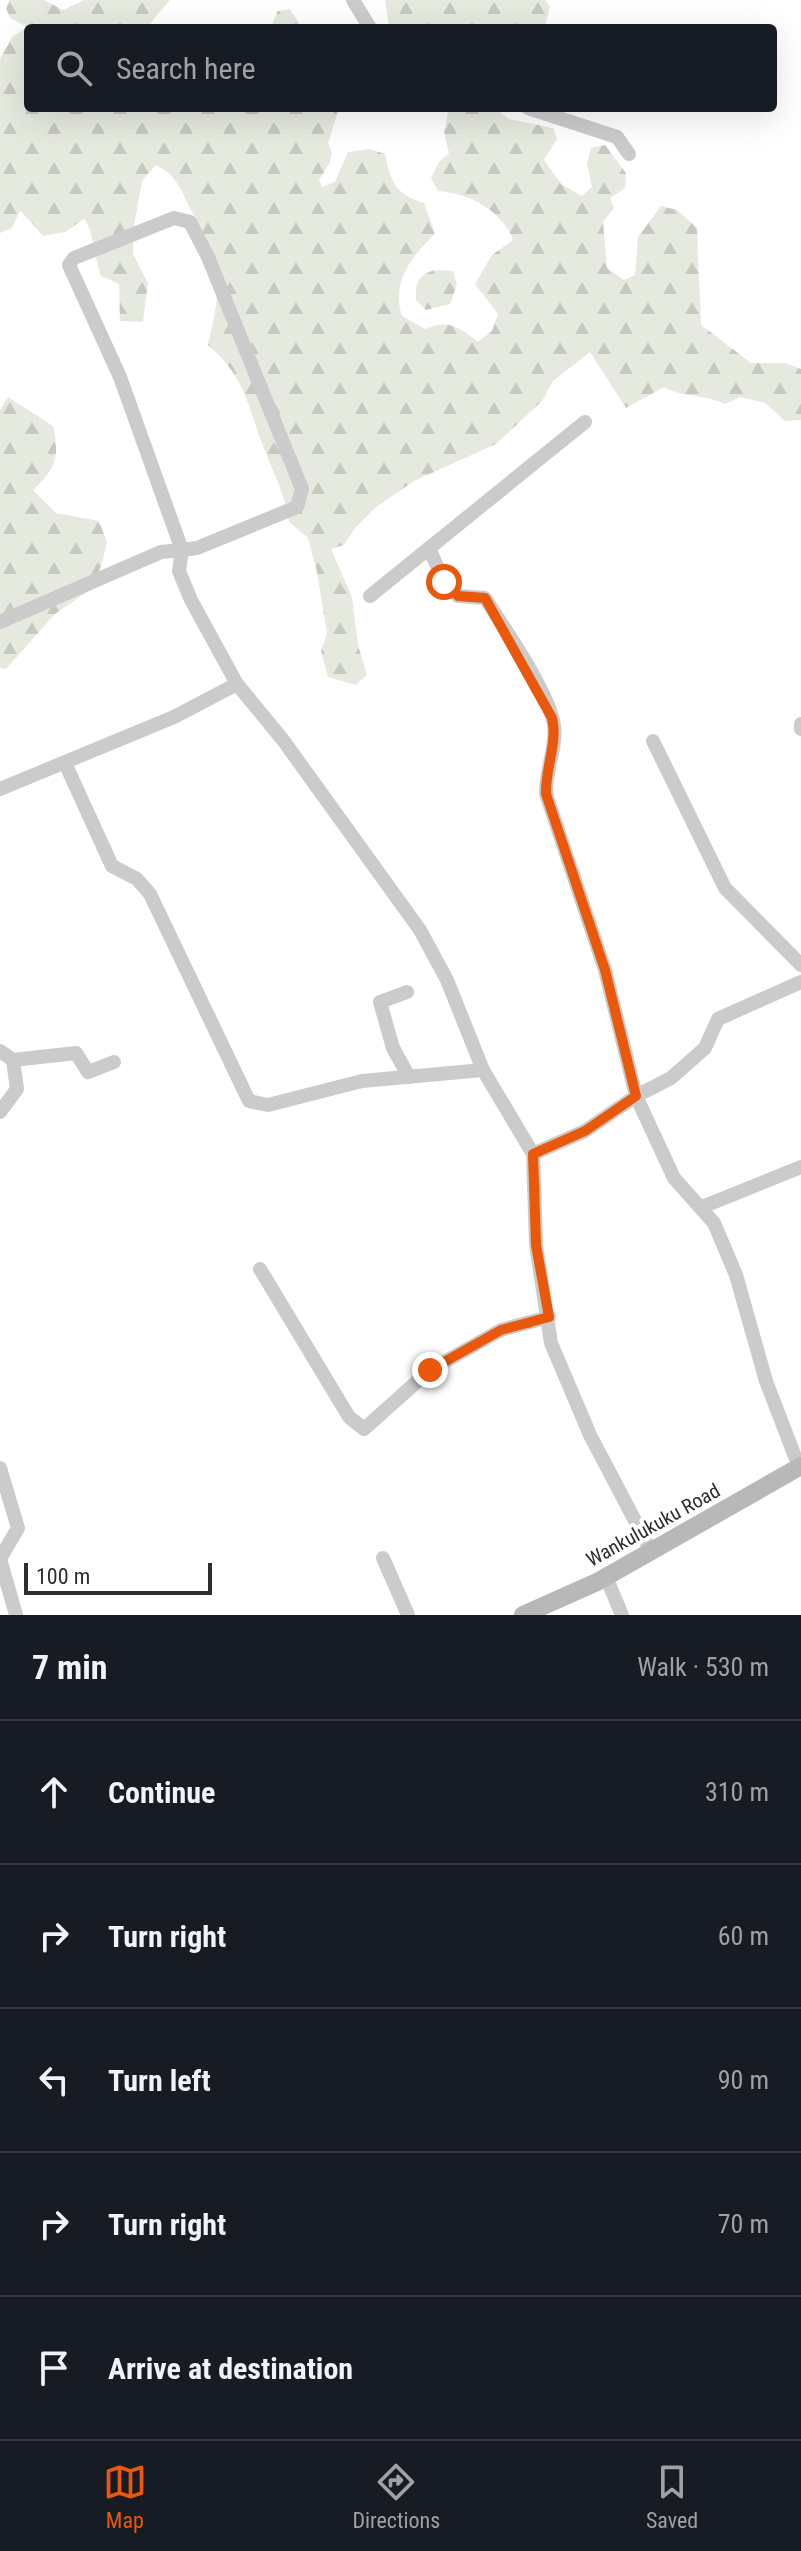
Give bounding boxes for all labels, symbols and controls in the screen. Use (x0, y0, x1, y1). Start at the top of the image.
search box (24, 24, 777, 112)
icon: search (52, 46, 96, 90)
text: Search here (116, 51, 256, 86)
route start (426, 564, 462, 600)
route end (412, 1352, 448, 1388)
street label: Wankulukuku Road (582, 1478, 724, 1572)
scale bar (24, 1559, 212, 1595)
text: 100 m (36, 1564, 90, 1589)
text: 7 min (32, 1647, 108, 1687)
text: Walk · 530 m (637, 1652, 769, 1682)
icon: ahead (32, 1770, 76, 1814)
text: Continue (108, 1775, 215, 1810)
text: 310 m (705, 1777, 769, 1807)
icon: right (32, 1914, 76, 1958)
text: Turn right (108, 1919, 226, 1954)
text: 60 m (718, 1921, 769, 1951)
icon: left (32, 2058, 76, 2102)
text: Turn left (108, 2063, 211, 2098)
text: 90 m (718, 2065, 769, 2095)
icon: right (32, 2202, 76, 2246)
text: Turn right (108, 2207, 226, 2242)
text: 70 m (718, 2209, 769, 2239)
icon: arrive (32, 2346, 76, 2390)
text: Arrive at destination (108, 2351, 353, 2386)
tab: Map (103, 2460, 147, 2533)
tab: Directions (352, 2460, 440, 2533)
tab: Saved (646, 2460, 698, 2533)

